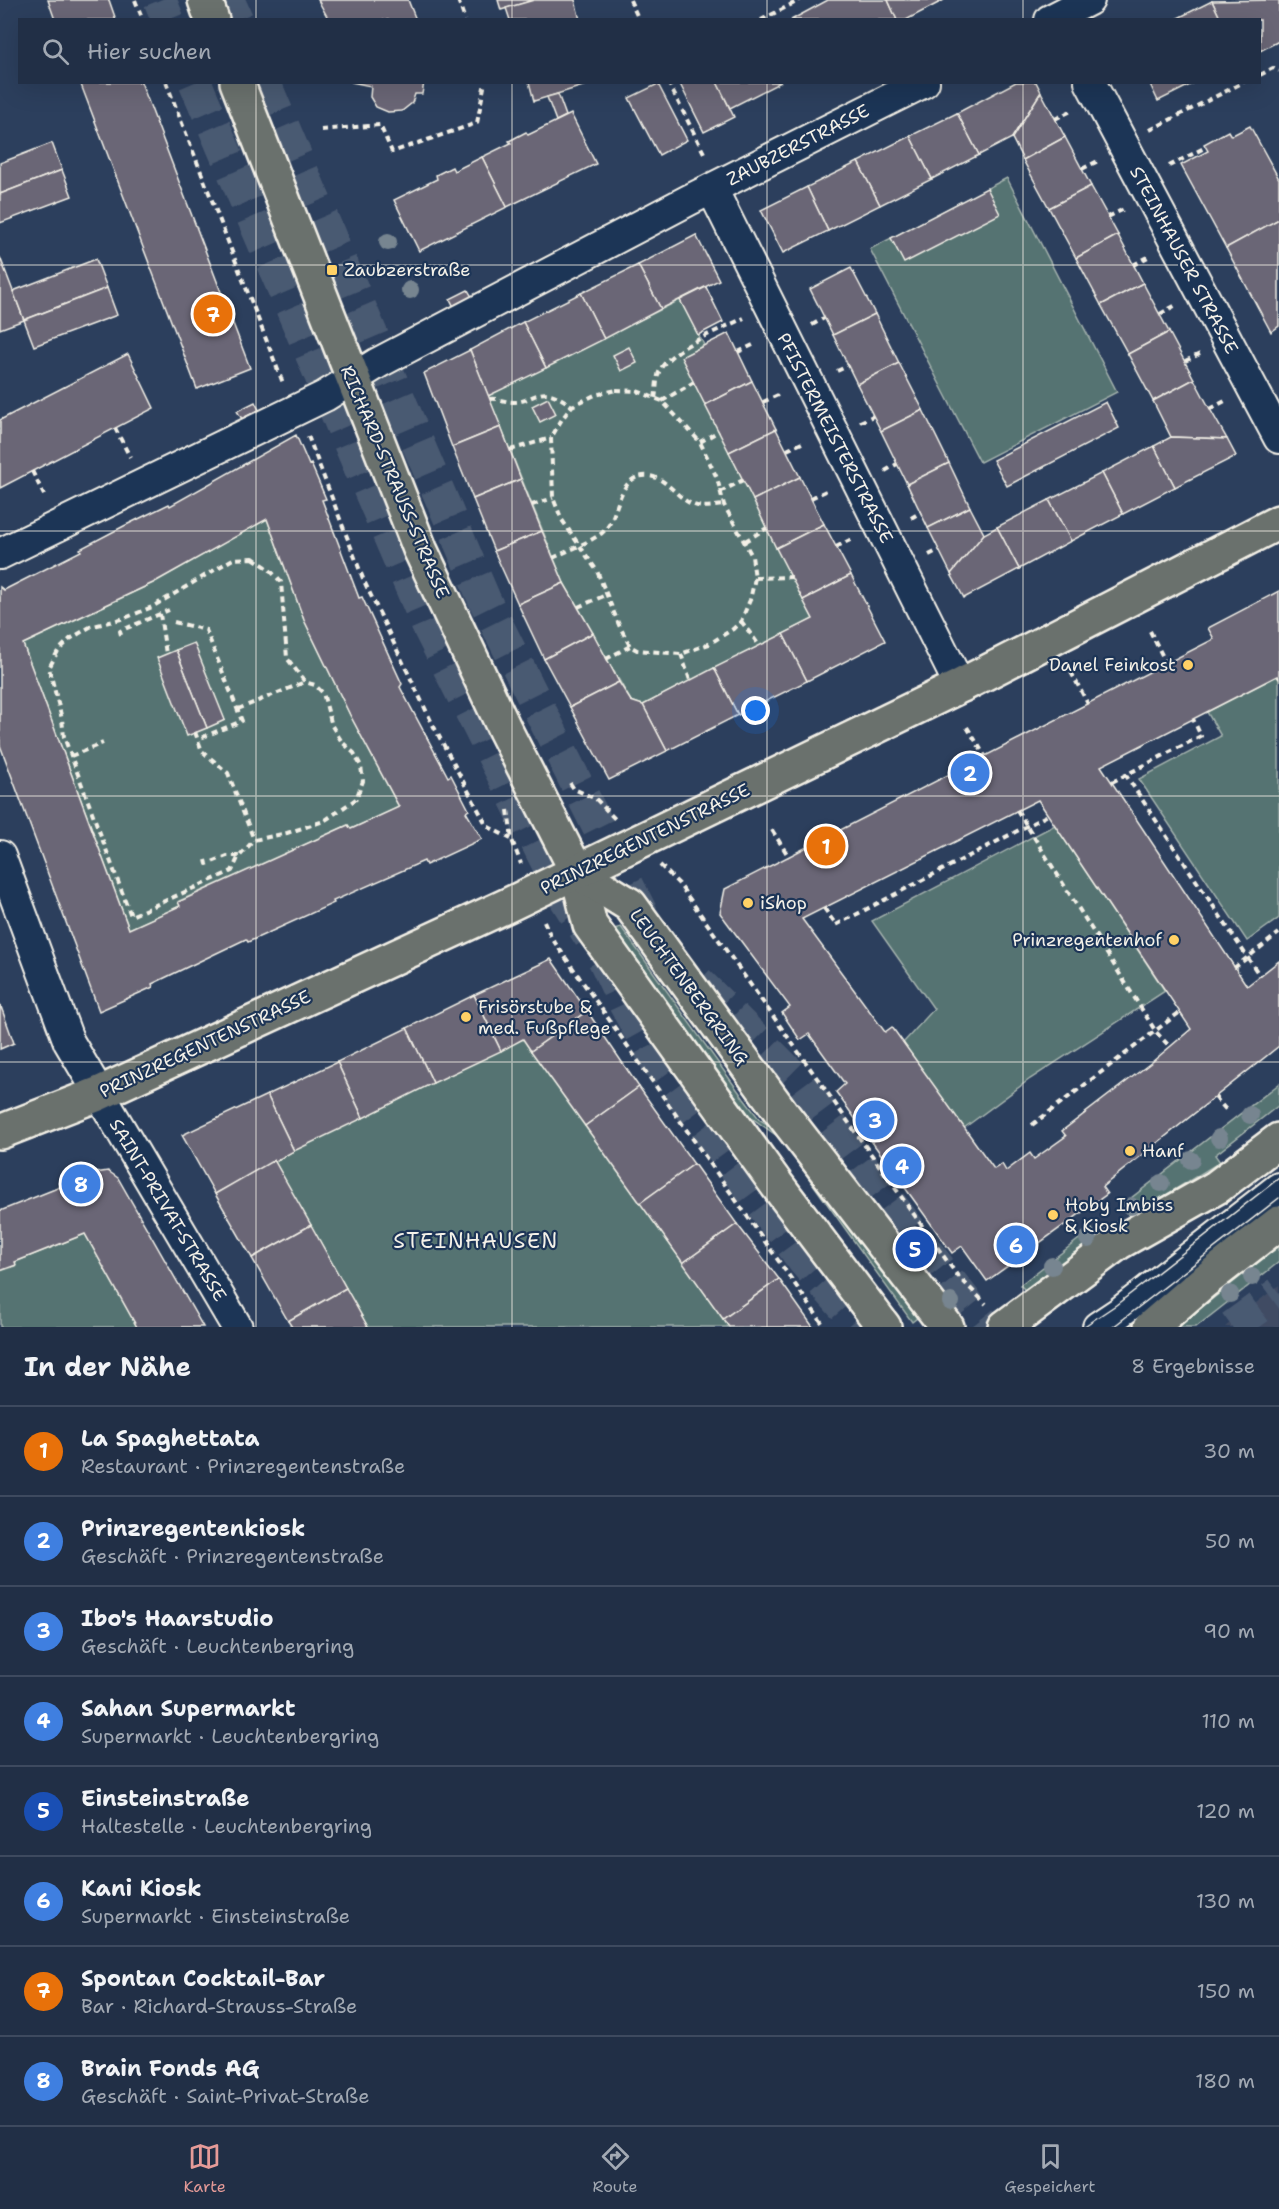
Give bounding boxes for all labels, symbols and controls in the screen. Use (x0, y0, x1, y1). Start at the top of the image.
search box (18, 18, 1261, 84)
icon: search (39, 35, 72, 68)
text: Hier suchen (87, 37, 212, 66)
street label: ZAUBZERSTRASSE (723, 99, 873, 191)
street label: STEINHAUSER STRASSE (1124, 162, 1244, 358)
place label: Zaubzerstraße (344, 258, 471, 282)
marker: Zaubzerstraße (325, 263, 339, 277)
pin: 7 (194, 292, 232, 336)
street label: PFISTERMEISTERSTRASSE (771, 329, 899, 547)
street label: RICHARD-STRAUSS-STRASSE (335, 362, 455, 602)
place label: Danel Feinkost (1049, 653, 1176, 677)
marker: Danel Feinkost (1181, 658, 1195, 672)
your location (741, 696, 770, 725)
pin: 2 (950, 750, 990, 796)
street label: PRINZREGENTENSTRASSE (536, 778, 754, 900)
pin: 1 (806, 824, 846, 868)
place label: iShop (760, 891, 807, 915)
marker: iShop (741, 896, 755, 910)
street label: LEUCHTENBERGRING (624, 904, 754, 1070)
place label: Prinzregentenhof (1012, 928, 1162, 952)
marker: Prinzregentenhof (1167, 933, 1181, 947)
street label: PRINZREGENTENSTRASSE (96, 984, 314, 1104)
place label: Frisörstube & med. Fußpflege (478, 995, 611, 1040)
marker: Frisörstube & med. Fußpflege (459, 1010, 473, 1024)
pin: 3 (856, 1098, 894, 1142)
street label: SAINT-PRIVAT-STRASSE (104, 1114, 232, 1306)
place label: Hanf (1142, 1139, 1184, 1163)
pin: 4 (882, 1144, 922, 1188)
marker: Hanf (1123, 1144, 1137, 1158)
pin: 8 (62, 1162, 100, 1206)
place label: Hoby Imbiss & Kiosk (1065, 1193, 1173, 1238)
marker: Hoby Imbiss & Kiosk (1046, 1208, 1060, 1222)
pin: 6 (996, 1222, 1036, 1268)
pin: 5 (896, 1226, 934, 1272)
district label: STEINHAUSEN (393, 1227, 559, 1255)
text: In der Nähe (24, 1349, 191, 1384)
text: 8 Ergebnisse (1131, 1353, 1255, 1379)
text: La Spaghettata (81, 1424, 260, 1453)
text: 1 (39, 1438, 48, 1464)
text: 30 m (1203, 1438, 1255, 1464)
text: Restaurant · Prinzregentenstraße (81, 1453, 405, 1479)
text: Prinzregentenkiosk (81, 1514, 305, 1543)
text: 2 (37, 1528, 51, 1554)
text: 50 m (1205, 1528, 1255, 1554)
text: Geschäft · Prinzregentenstraße (81, 1543, 384, 1569)
text: Ibo's Haarstudio (81, 1604, 273, 1633)
text: 3 (37, 1618, 51, 1644)
text: 90 m (1203, 1618, 1255, 1644)
text: Geschäft · Leuchtenbergring (81, 1633, 354, 1659)
text: Sahan Supermarkt (81, 1694, 295, 1723)
text: 4 (37, 1708, 51, 1734)
text: 110 m (1201, 1708, 1255, 1734)
text: Supermarkt · Leuchtenbergring (81, 1723, 379, 1749)
text: Einsteinstraße (81, 1784, 249, 1813)
text: 5 (37, 1798, 50, 1824)
text: 120 m (1196, 1798, 1255, 1824)
text: Haltestelle · Leuchtenbergring (81, 1813, 372, 1839)
text: Kani Kiosk (81, 1874, 201, 1903)
text: 6 (37, 1888, 51, 1914)
text: 130 m (1196, 1888, 1255, 1914)
text: Supermarkt · Einsteinstraße (81, 1903, 350, 1929)
text: Spontan Cocktail-Bar (81, 1964, 325, 1993)
text: 7 (37, 1978, 51, 2004)
text: 150 m (1197, 1978, 1255, 2004)
text: Bar · Richard-Strauss-Straße (81, 1993, 357, 2019)
text: Brain Fonds AG (81, 2054, 259, 2083)
text: 8 (37, 2068, 51, 2094)
text: 180 m (1195, 2068, 1255, 2094)
text: Geschäft · Saint-Privat-Straße (81, 2083, 369, 2109)
tab: Karte (183, 2140, 226, 2197)
tab: Route (593, 2140, 638, 2197)
tab: Gespeichert (1004, 2140, 1096, 2197)

